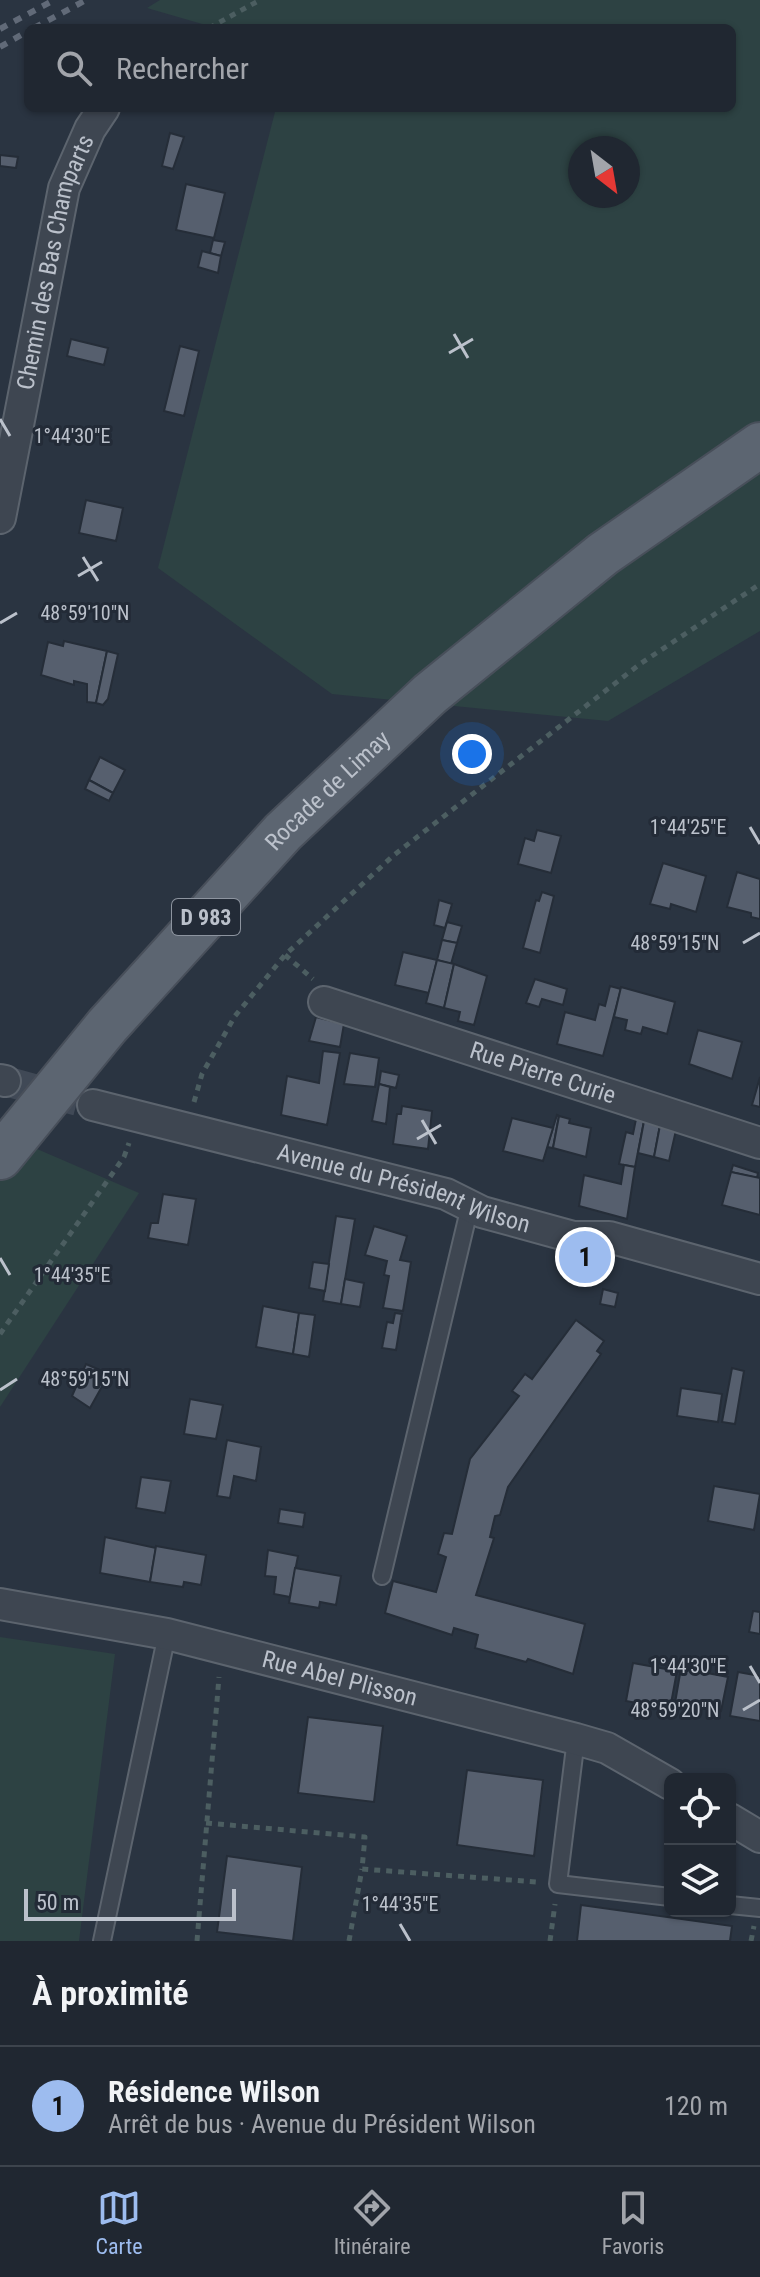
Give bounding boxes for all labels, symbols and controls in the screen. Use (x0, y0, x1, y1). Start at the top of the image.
search box (24, 24, 736, 112)
icon: search (52, 46, 96, 90)
text: Rechercher (116, 51, 249, 86)
street label: Chemin des Bas Champarts (11, 130, 100, 392)
north arrow (568, 136, 640, 208)
text: 1°44'30"E (34, 424, 110, 448)
text: 48°59'10"N (40, 601, 130, 625)
street label: Rocade de Limay (259, 725, 396, 856)
your location (452, 734, 492, 774)
text: 1°44'25"E (650, 815, 726, 839)
road number: D 983 (172, 899, 240, 935)
text: 48°59'15"N (630, 931, 720, 955)
street label: Rue Pierre Curie (466, 1036, 619, 1109)
street label: Avenue du Président Wilson (274, 1138, 533, 1239)
pin: 1 (559, 1227, 611, 1287)
text: 1°44'35"E (34, 1263, 110, 1287)
text: 48°59'15"N (40, 1367, 130, 1391)
street label: Rue Abel Plisson (259, 1645, 420, 1712)
text: 1°44'30"E (650, 1654, 726, 1678)
text: 48°59'20"N (630, 1698, 720, 1722)
map controls (664, 1773, 736, 1917)
button: locate (664, 1773, 736, 1845)
button: layers (664, 1845, 736, 1917)
scale bar (24, 1885, 236, 1921)
text: 50 m (36, 1890, 79, 1915)
text: 1°44'35"E (362, 1892, 438, 1916)
text: À proximité (32, 1973, 189, 2013)
text: Résidence Wilson (108, 2074, 320, 2109)
text: 1 (51, 2091, 65, 2121)
text: 120 m (664, 2091, 728, 2121)
text: Arrêt de bus · Avenue du Président Wilson (108, 2109, 536, 2139)
tab: Carte (96, 2186, 143, 2259)
tab: Itinéraire (334, 2186, 411, 2259)
tab: Favoris (602, 2186, 664, 2259)

